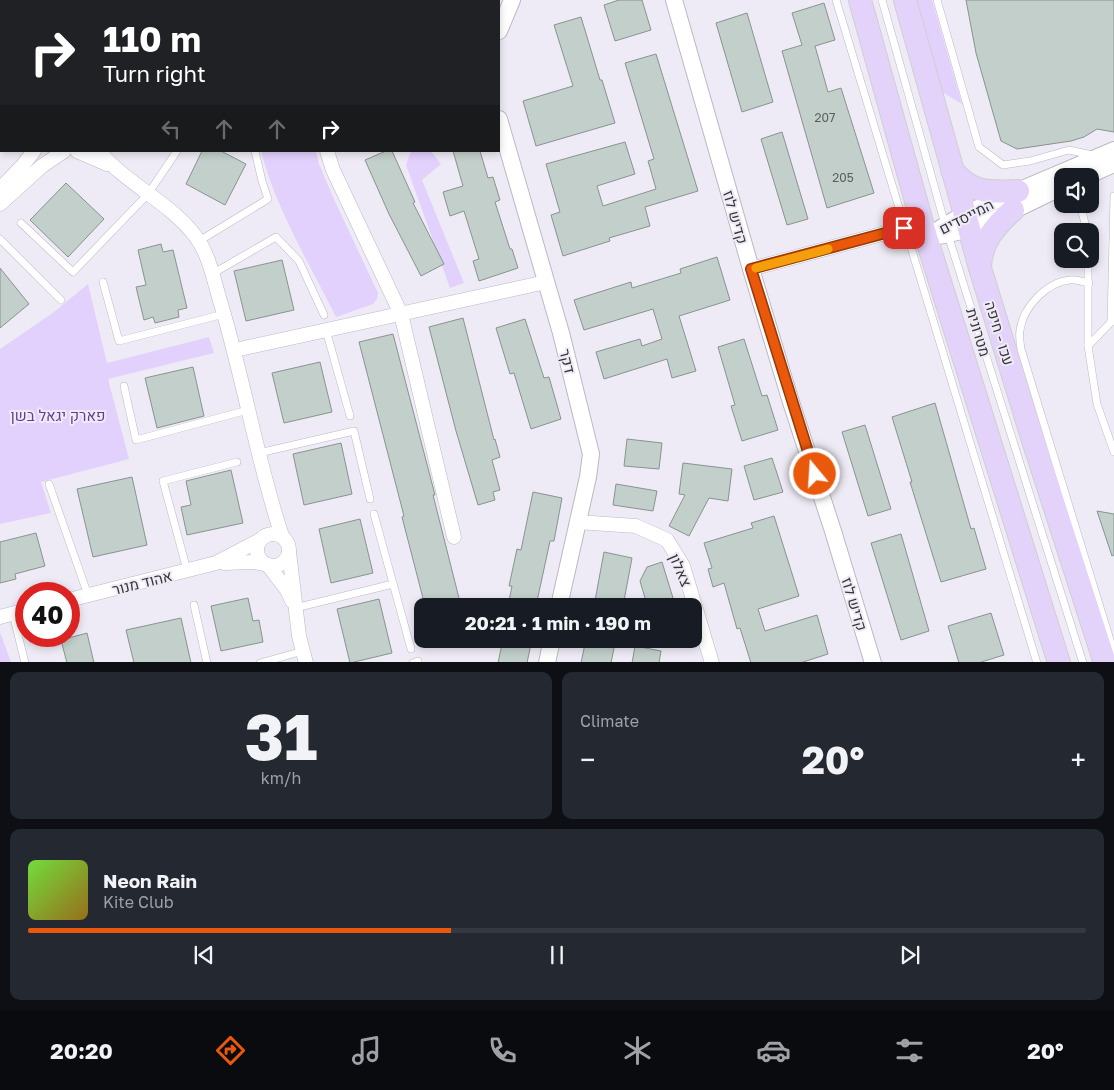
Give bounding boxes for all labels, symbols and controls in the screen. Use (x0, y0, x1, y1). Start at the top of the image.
text: 110 m (103, 18, 201, 60)
icon: right (20, 20, 85, 85)
text: Turn right (103, 60, 206, 87)
house number: 207 (815, 110, 835, 125)
icon: left (157, 115, 185, 143)
icon: ahead (210, 115, 238, 143)
icon: ahead (263, 115, 291, 143)
icon: right (316, 115, 344, 143)
map controls (1054, 168, 1099, 268)
button: sound (1054, 168, 1099, 213)
house number: 205 (832, 170, 854, 185)
street label: קדיש לוז (720, 188, 752, 246)
street label: המייסדים (936, 195, 996, 237)
pin (883, 207, 925, 249)
icon: arrive (890, 214, 918, 242)
button: search (1054, 223, 1099, 268)
street label: עכו - חיפה (982, 299, 1018, 367)
street label: מטרונית (963, 306, 995, 358)
street label: דקר (556, 347, 580, 375)
park label: פארק יגאל בשן (11, 406, 106, 424)
position arrow (788, 447, 840, 499)
street label: צאלון (666, 551, 696, 589)
street label: אהוד מנור (110, 566, 174, 598)
street label: קדיש לוז (838, 575, 872, 633)
speed limit sign: 40 (15, 582, 80, 647)
text: 20:21 · 1 min · 190 m (465, 611, 651, 634)
text: 31 (244, 696, 318, 774)
text: Climate (580, 711, 639, 731)
text: 20° (802, 737, 864, 782)
text: − (580, 743, 595, 776)
text: + (1071, 743, 1086, 776)
text: km/h (261, 768, 301, 788)
text: Neon Rain (103, 869, 197, 892)
text: Kite Club (103, 892, 174, 912)
icon: previous (190, 941, 218, 969)
icon: pause (543, 941, 571, 969)
icon: next (896, 941, 924, 969)
icon: directions (213, 1033, 248, 1068)
icon: music (349, 1033, 384, 1068)
icon: phone (485, 1033, 520, 1068)
icon: climate (620, 1033, 655, 1068)
icon: car (756, 1033, 791, 1068)
icon: filters (892, 1033, 927, 1068)
text: 20:20 (50, 1037, 113, 1064)
text: 20° (1027, 1037, 1064, 1064)

